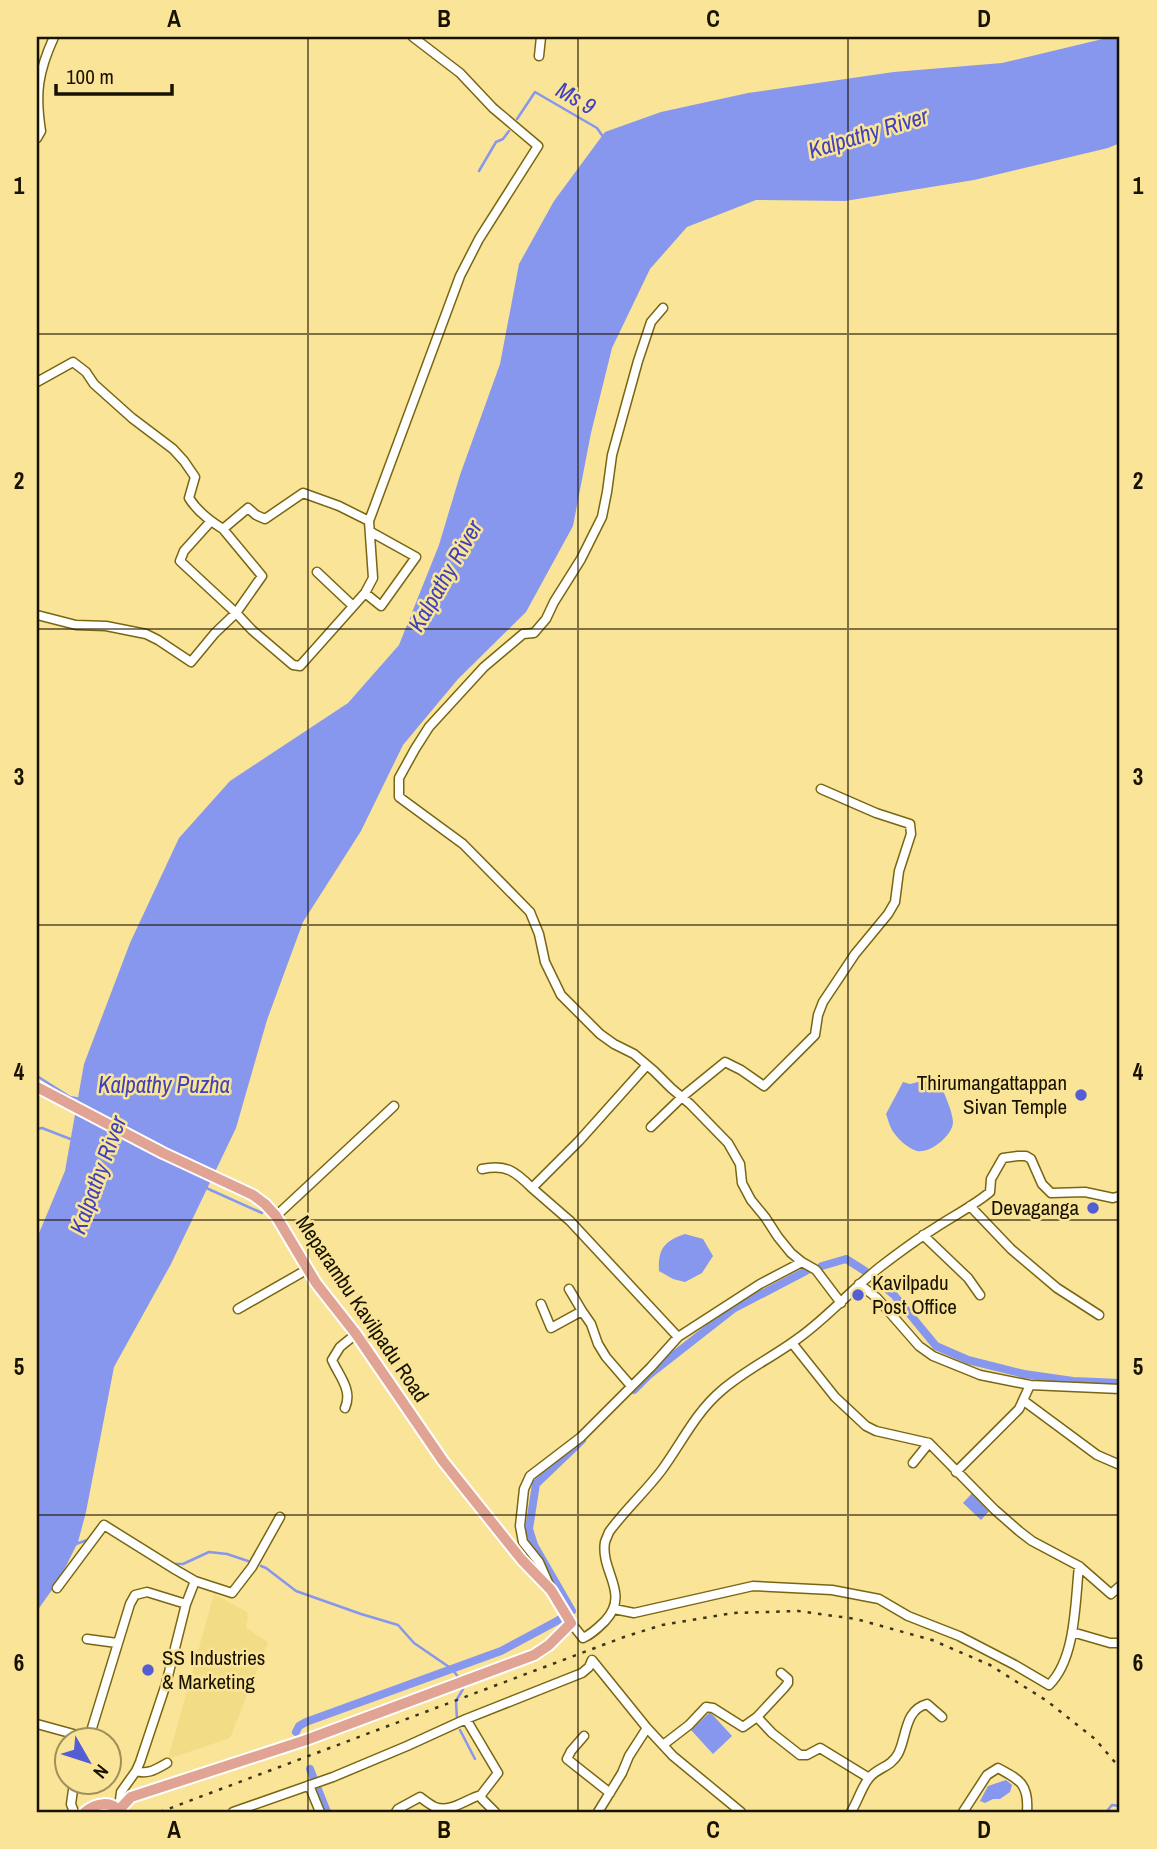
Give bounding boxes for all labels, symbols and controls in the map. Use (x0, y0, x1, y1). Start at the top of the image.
text: A (167, 3, 181, 34)
text: B (437, 3, 451, 34)
text: C (706, 3, 720, 34)
text: D (977, 3, 991, 34)
scale bar (56, 52, 172, 96)
text: 100 m (66, 62, 114, 91)
water label: Ms 9 (551, 74, 602, 121)
water label: Kalpathy River (804, 99, 932, 165)
text: 1 (14, 170, 25, 201)
text: 1 (1133, 170, 1144, 201)
text: 2 (14, 465, 24, 496)
text: 2 (1133, 465, 1143, 496)
water label: Kalpathy River (400, 514, 489, 637)
text: 3 (14, 761, 24, 792)
text: 3 (1133, 761, 1143, 792)
text: 4 (14, 1056, 25, 1087)
text: 4 (1133, 1056, 1144, 1087)
place label: Thirumangattappan Sivan Temple (917, 1068, 1067, 1121)
water label: Kalpathy Puzha (98, 1069, 230, 1100)
marker: Thirumangattappan Sivan Temple (1073, 1087, 1089, 1103)
water label: Kalpathy River (62, 1111, 133, 1238)
place label: Devaganga (991, 1193, 1079, 1222)
marker: Devaganga (1085, 1200, 1101, 1216)
street label: Meparambu Kavilpadu Road (289, 1210, 436, 1408)
place label: Kavilpadu Post Office (872, 1268, 957, 1321)
marker: Kavilpadu Post Office (850, 1287, 866, 1303)
text: 5 (14, 1351, 24, 1382)
text: 5 (1133, 1351, 1143, 1382)
place label: SS Industries & Marketing (162, 1643, 265, 1696)
text: 6 (14, 1647, 24, 1678)
text: 6 (1133, 1647, 1143, 1678)
marker: SS Industries & Marketing (140, 1662, 156, 1678)
north arrow (52, 1727, 122, 1797)
text: N (88, 1759, 115, 1784)
text: A (167, 1814, 181, 1845)
text: B (437, 1814, 451, 1845)
text: C (706, 1814, 720, 1845)
text: D (977, 1814, 991, 1845)

